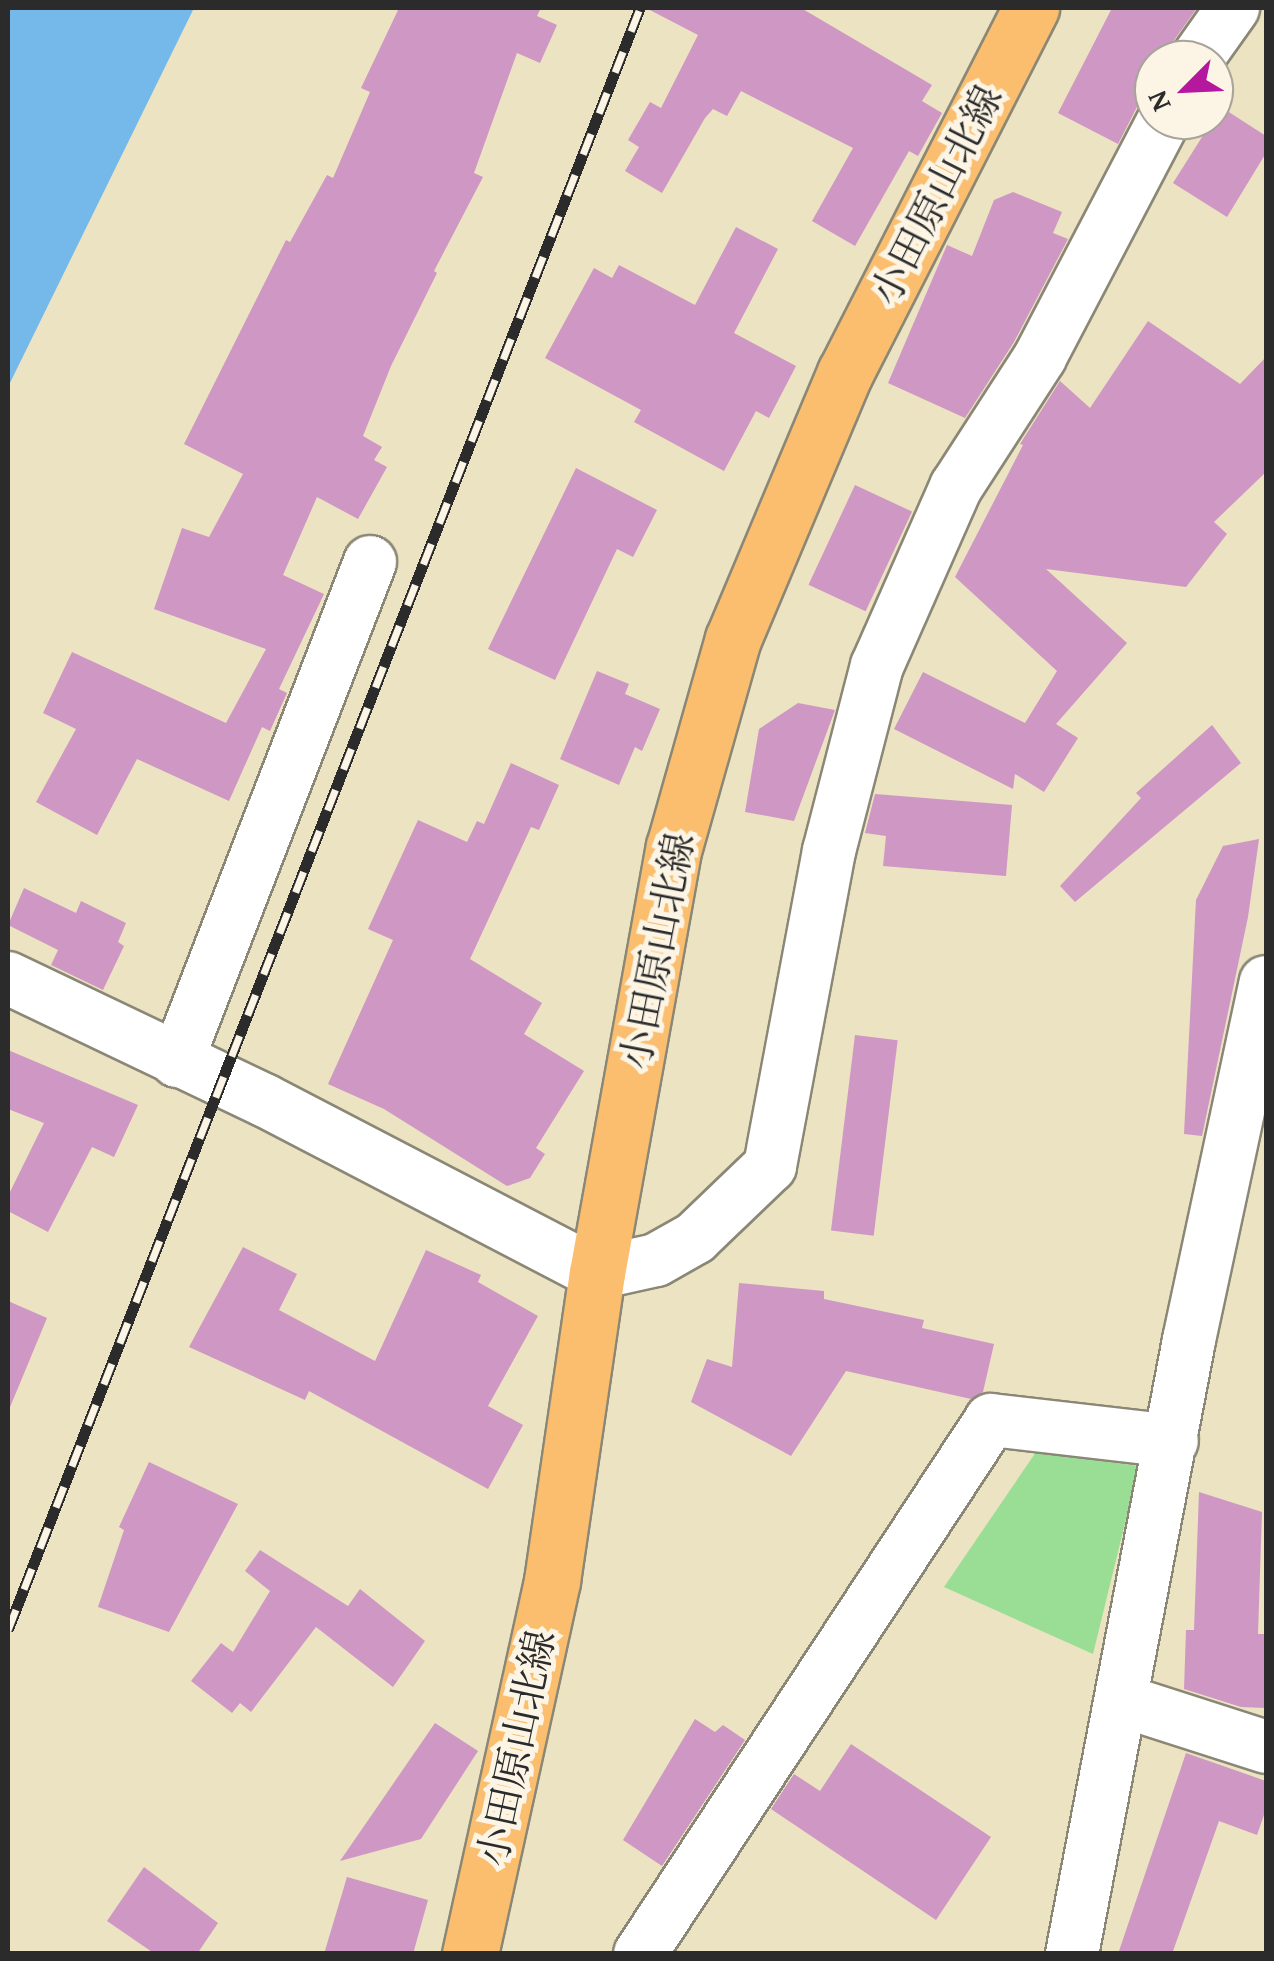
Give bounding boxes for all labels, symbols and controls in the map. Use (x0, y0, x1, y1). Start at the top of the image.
north arrow (1134, 40, 1234, 140)
street label: 小田原山北線 (860, 77, 1012, 313)
text: N (1135, 85, 1180, 118)
street label: 小田原山北線 (611, 829, 703, 1073)
street label: 小田原山北線 (468, 1626, 564, 1870)

